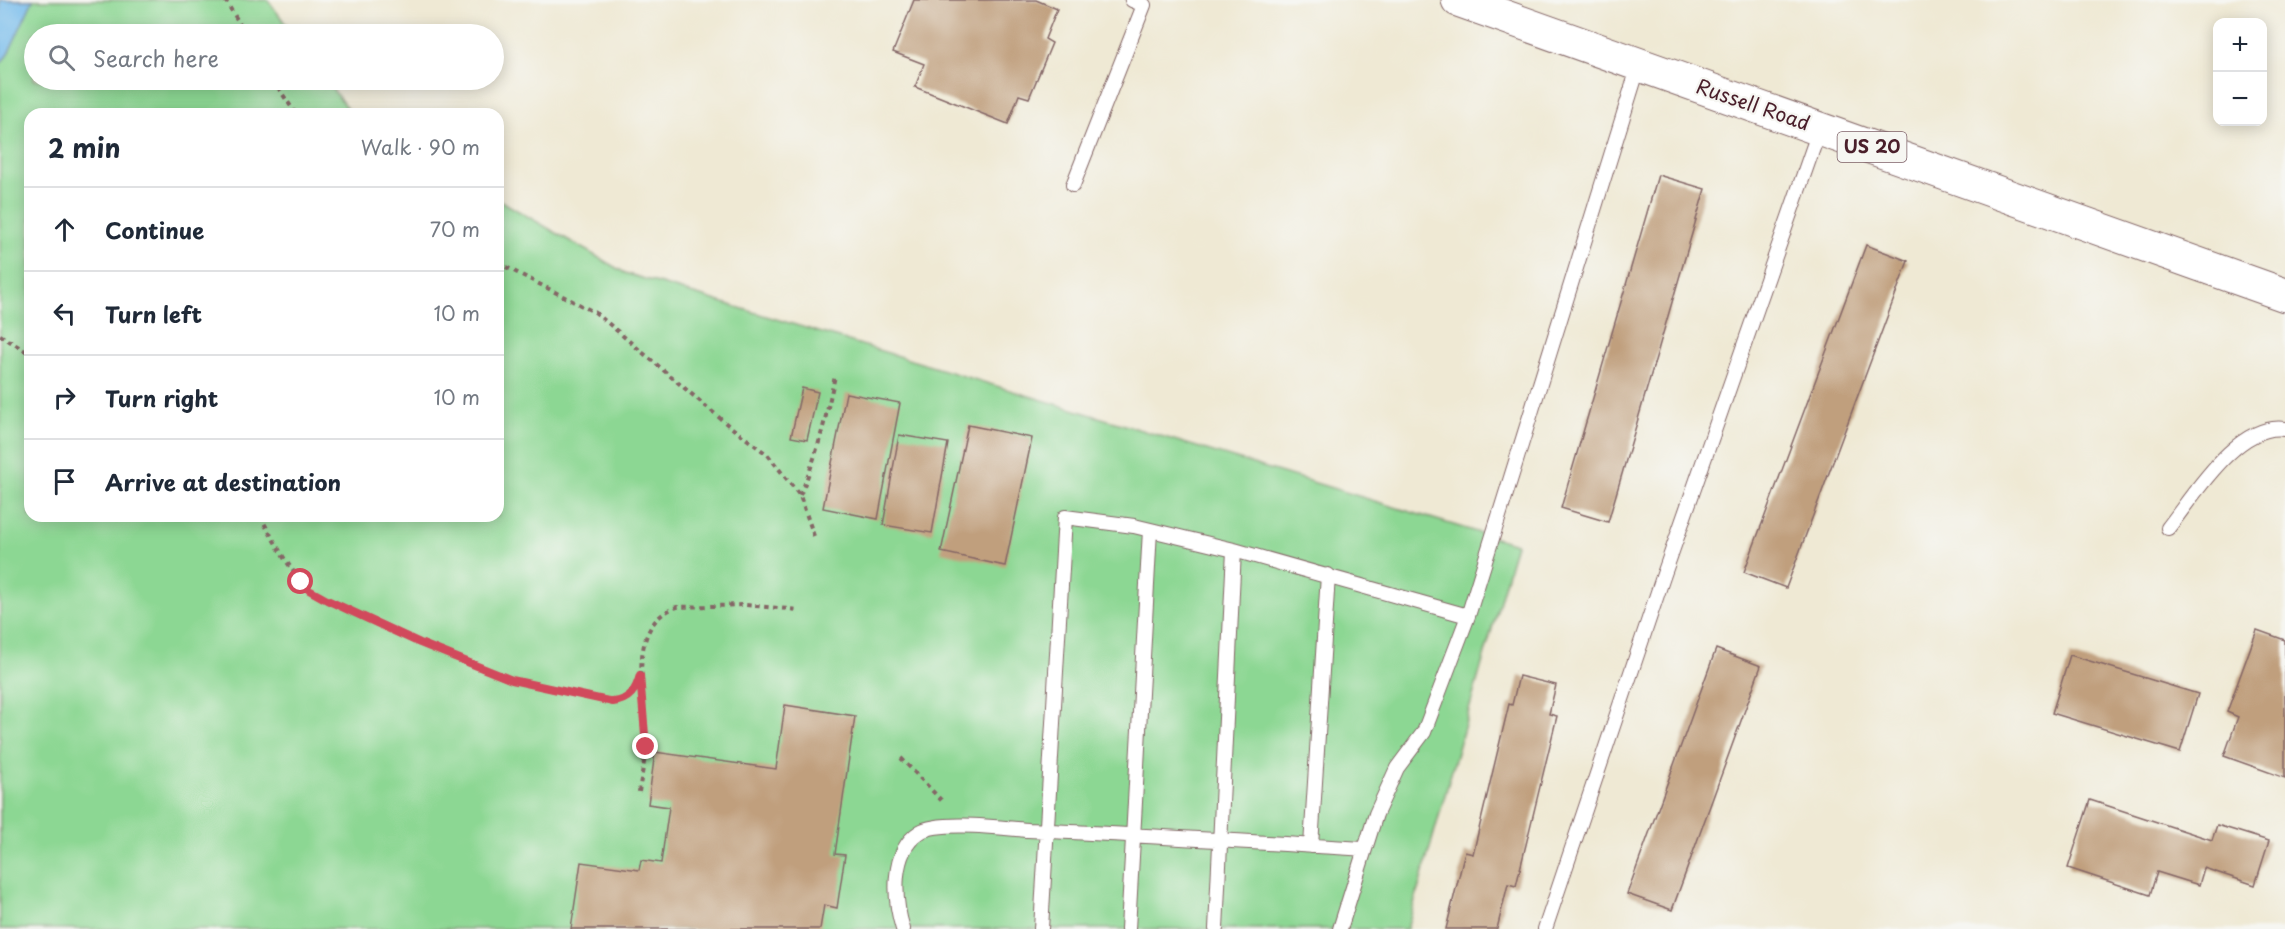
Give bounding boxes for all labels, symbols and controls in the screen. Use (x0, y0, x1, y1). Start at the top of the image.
map controls (2213, 18, 2267, 126)
button: + (2213, 18, 2267, 72)
search box (24, 24, 504, 90)
icon: search (45, 41, 78, 74)
text: Search here (93, 41, 219, 74)
street label: Russell Road (1692, 71, 1814, 138)
button: − (2213, 72, 2267, 126)
text: 2 min (48, 128, 121, 167)
text: Walk · 90 m (361, 132, 480, 162)
road number: US 20 (1838, 132, 1906, 162)
icon: ahead (48, 213, 81, 246)
text: Continue (105, 213, 204, 246)
text: 70 m (430, 214, 480, 244)
icon: left (48, 297, 81, 330)
text: Turn left (105, 297, 202, 330)
text: 10 m (433, 298, 480, 328)
icon: right (48, 381, 81, 414)
text: Turn right (105, 381, 218, 414)
text: 10 m (433, 382, 480, 412)
icon: arrive (48, 465, 81, 498)
text: Arrive at destination (105, 465, 341, 498)
route start (287, 568, 313, 594)
route end (632, 733, 658, 759)

